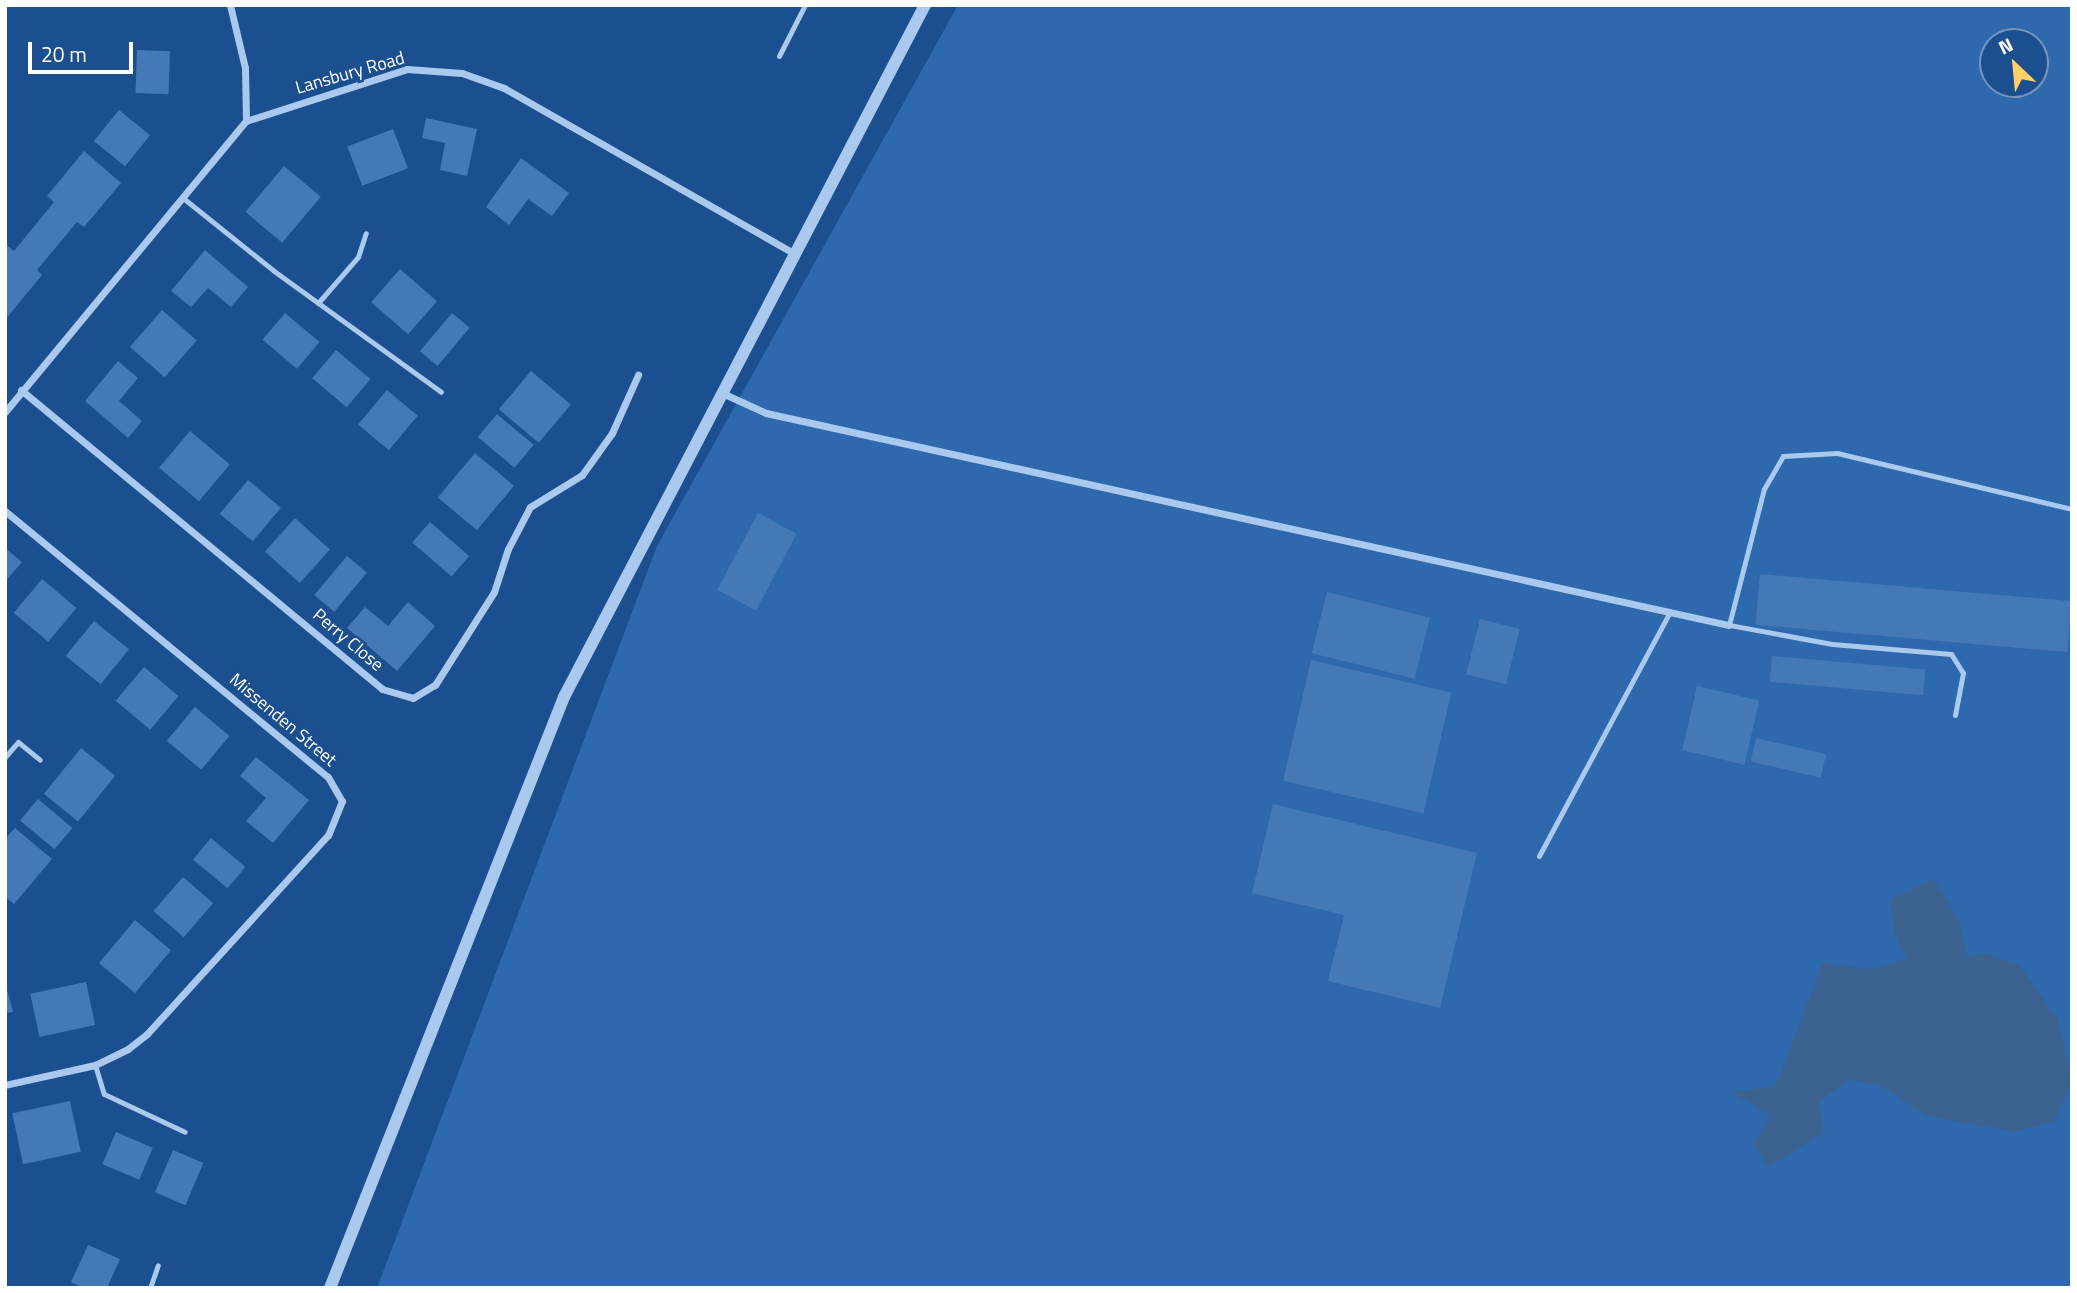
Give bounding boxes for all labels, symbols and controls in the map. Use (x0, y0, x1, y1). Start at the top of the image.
scale bar (32, 28, 136, 72)
north arrow (1979, 28, 2049, 98)
text: N (1993, 30, 2018, 61)
text: 20 m (41, 38, 87, 70)
street label: Lansbury Road (293, 47, 407, 99)
street label: Perry Close (308, 604, 388, 676)
street label: Missenden Street (225, 669, 341, 771)

